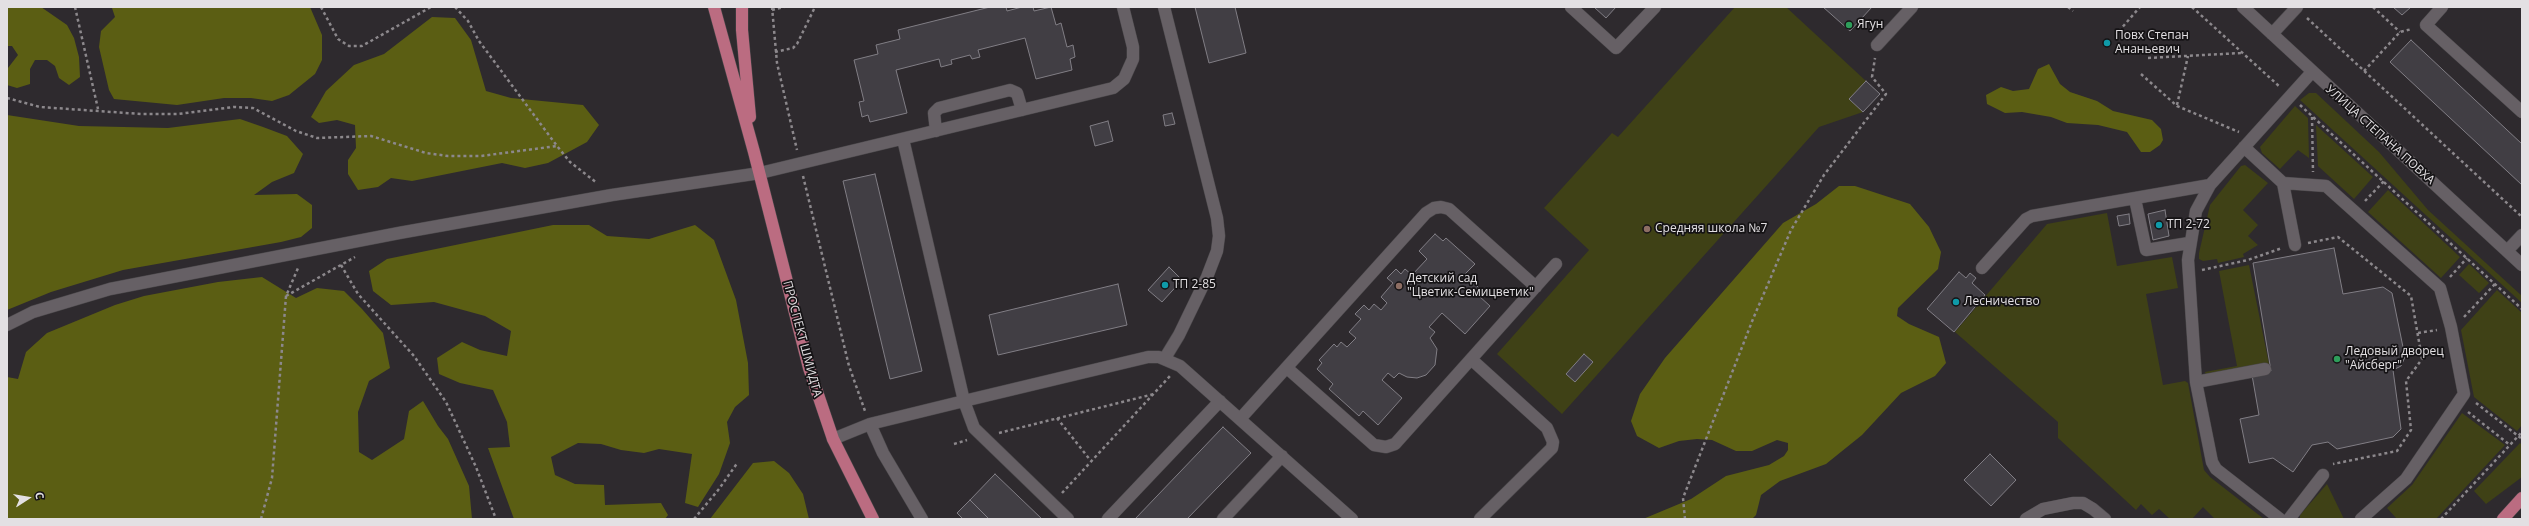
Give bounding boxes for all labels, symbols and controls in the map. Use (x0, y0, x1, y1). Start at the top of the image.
place label: Ягун (1857, 18, 1883, 32)
marker: Ягун (1844, 20, 1854, 30)
place label: Повх Степан Ананьевич (2115, 29, 2189, 57)
marker: Повх Степан Ананьевич (2102, 38, 2112, 48)
street label: УЛИЦА СТЕПАНА ПОВХА (2323, 82, 2437, 188)
place label: ТП 2-72 (2167, 218, 2210, 232)
marker: ТП 2-72 (2154, 220, 2164, 230)
place label: Средняя школа №7 (1655, 222, 1767, 236)
marker: Средняя школа №7 (1642, 224, 1652, 234)
place label: Детский сад "Цветик-Семицветик" (1407, 272, 1534, 300)
place label: ТП 2-85 (1173, 278, 1216, 292)
street label: ПРОСПЕКТ ШМИДТА (780, 279, 824, 399)
marker: ТП 2-85 (1160, 280, 1170, 290)
marker: Детский сад "Цветик-Семицветик" (1394, 281, 1404, 291)
place label: Лесничество (1964, 295, 2040, 309)
marker: Лесничество (1951, 297, 1961, 307)
place label: Ледовый дворец "Айсберг" (2345, 345, 2444, 373)
marker: Ледовый дворец "Айсберг" (2332, 354, 2342, 364)
north arrow (8, 478, 48, 518)
text: С (32, 490, 48, 500)

